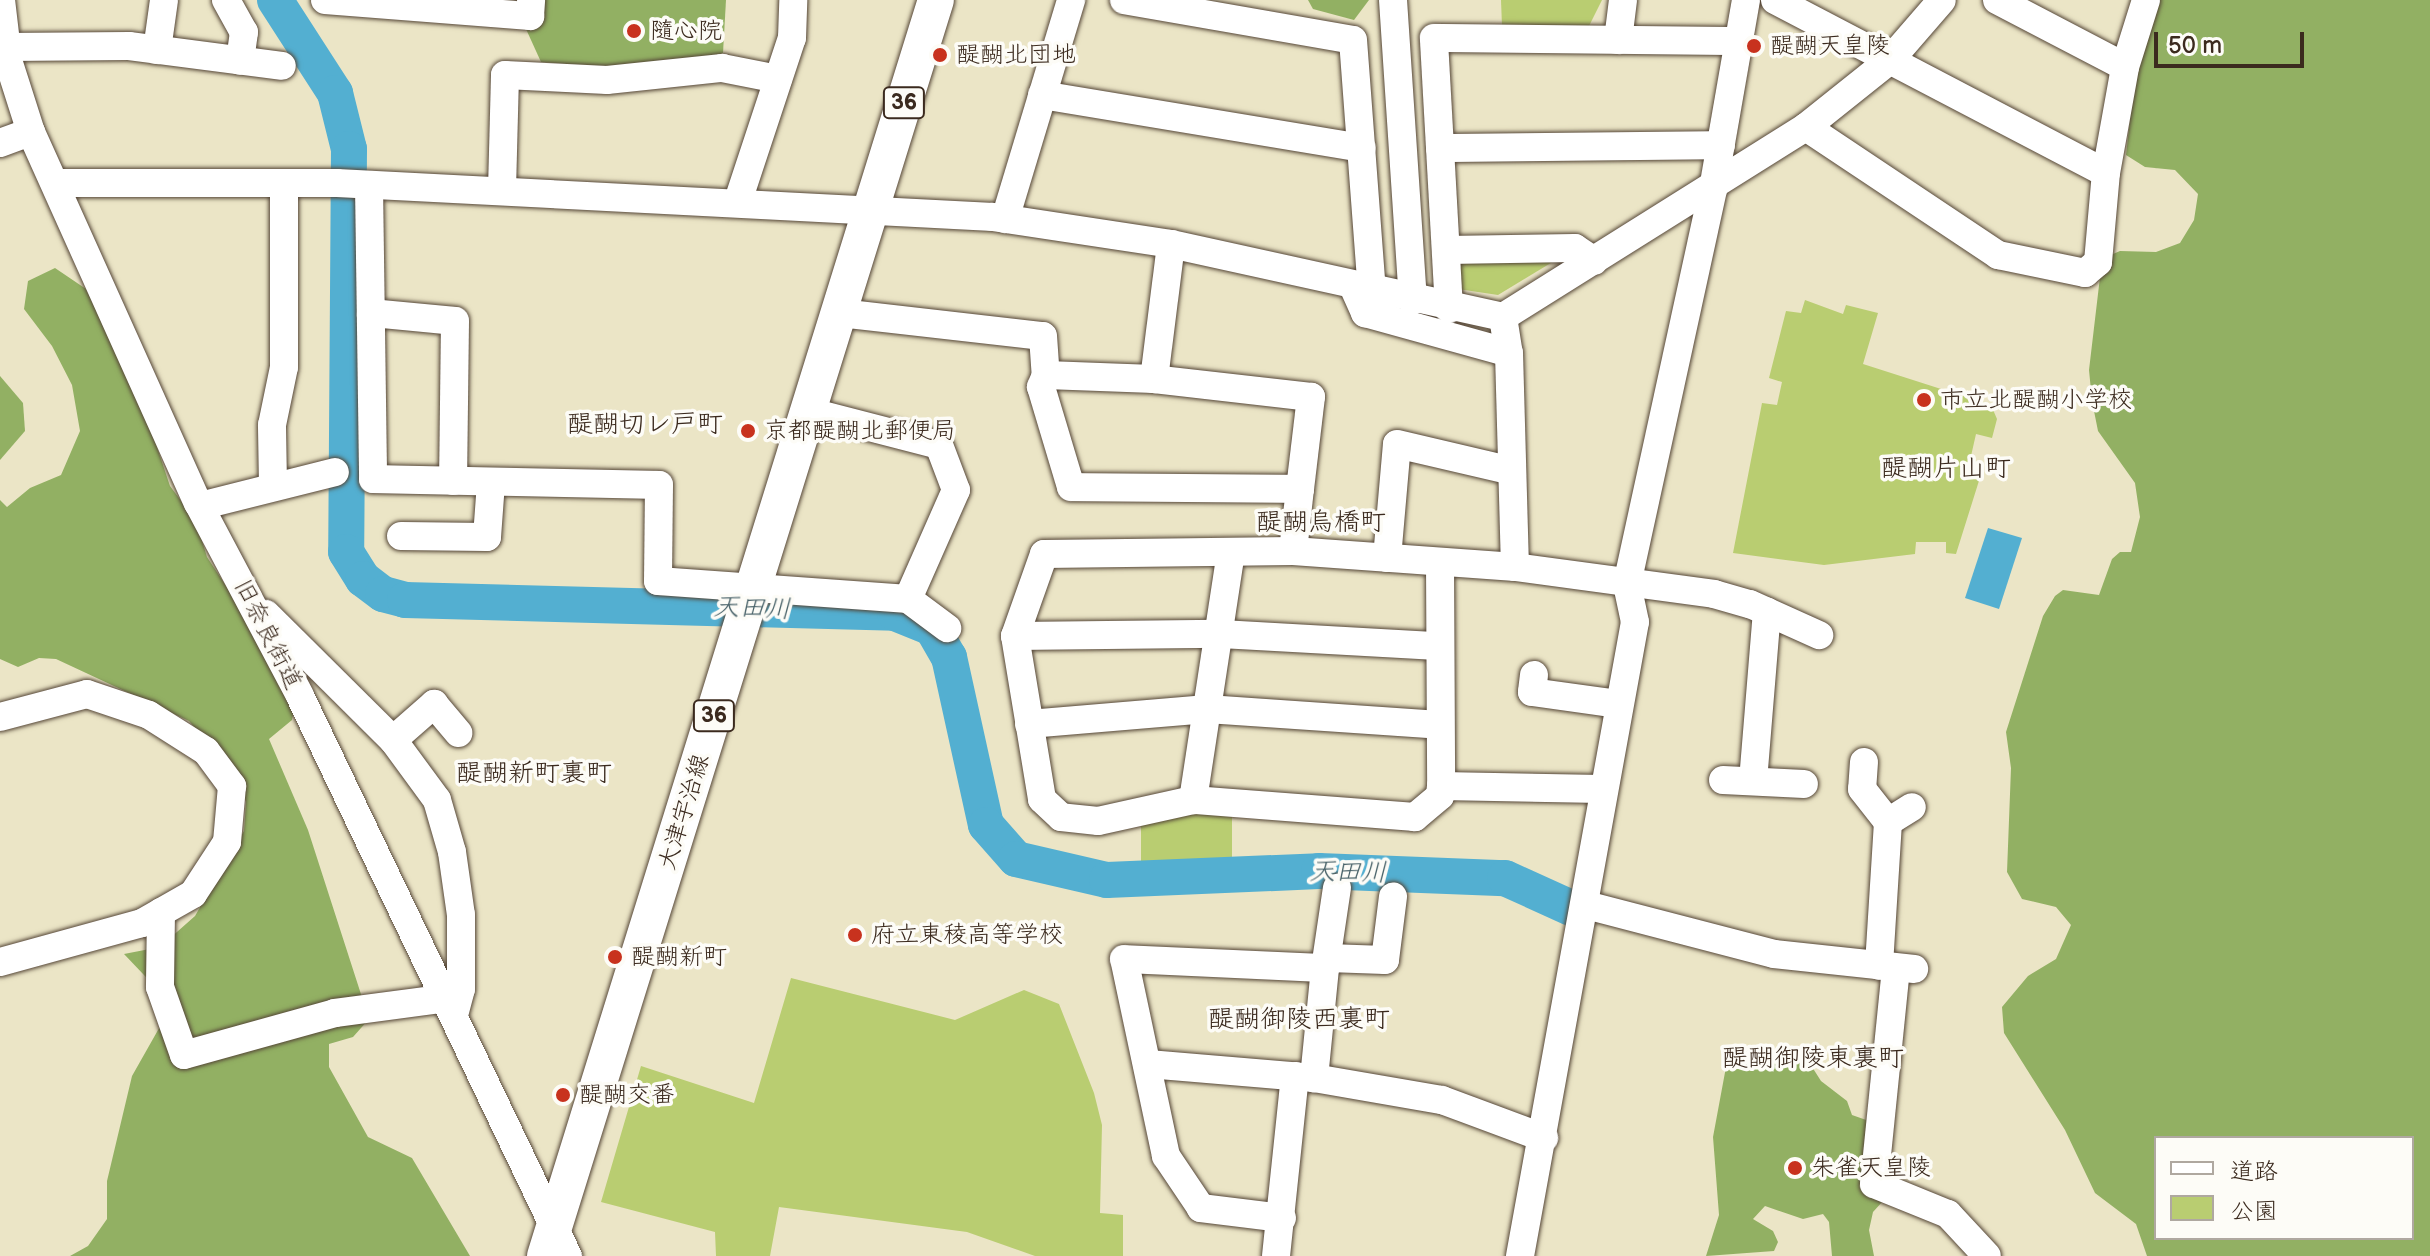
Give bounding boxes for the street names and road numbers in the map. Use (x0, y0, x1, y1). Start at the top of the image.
road number: 36 (882, 85, 926, 121)
street label: 旧奈良街道 (228, 574, 308, 694)
road number: 36 (692, 698, 736, 734)
street label: 大津宇治線 (653, 750, 715, 874)

